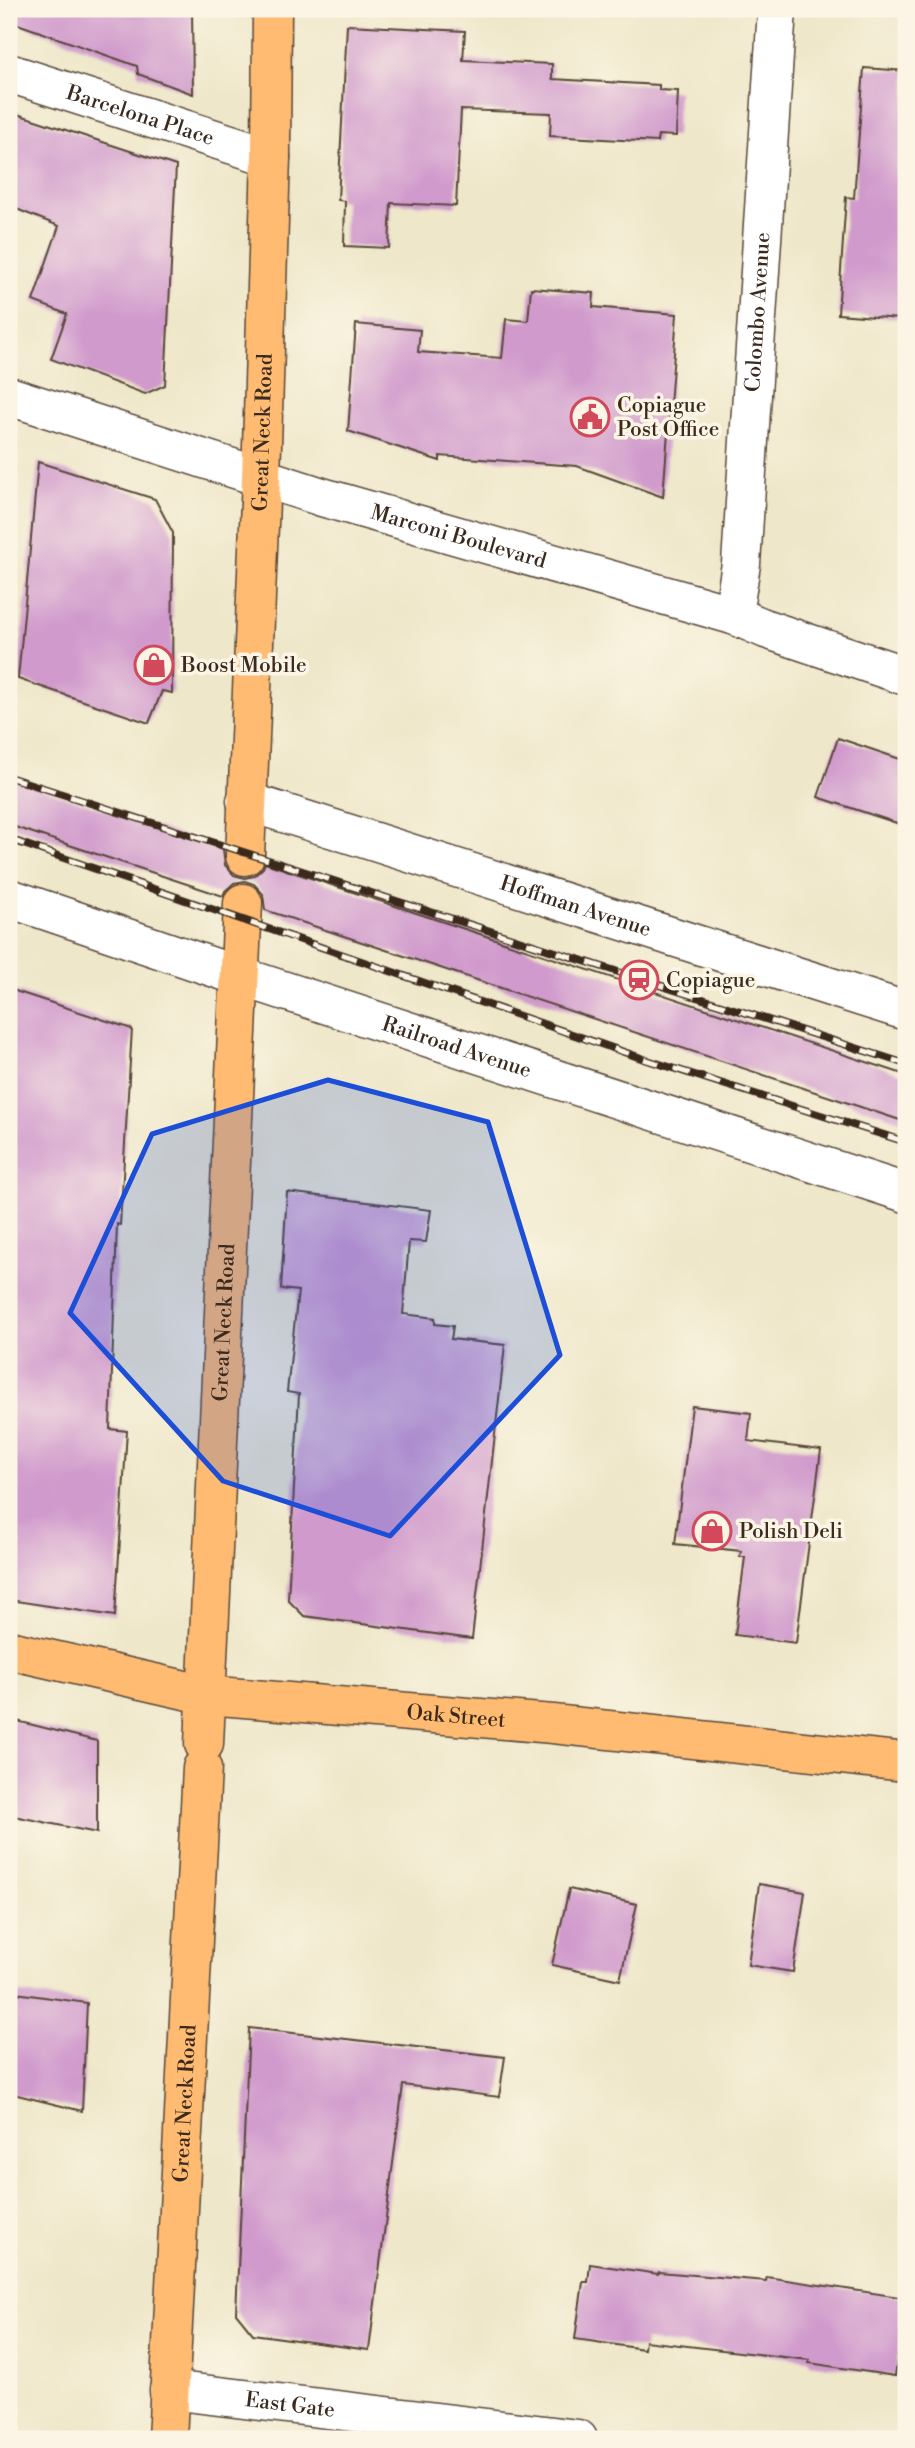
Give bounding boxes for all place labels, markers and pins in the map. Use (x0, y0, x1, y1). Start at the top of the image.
place label: Copiague Post Office (617, 393, 719, 443)
public building icon: Copiague Post Office (569, 396, 611, 438)
shop icon: Boost Mobile (133, 644, 175, 686)
place label: Boost Mobile (180, 653, 307, 679)
station icon: Copiague (618, 959, 660, 1001)
place label: Copiague (666, 968, 755, 994)
shop icon: Polish Deli (691, 1510, 733, 1552)
place label: Polish Deli (739, 1519, 843, 1545)

